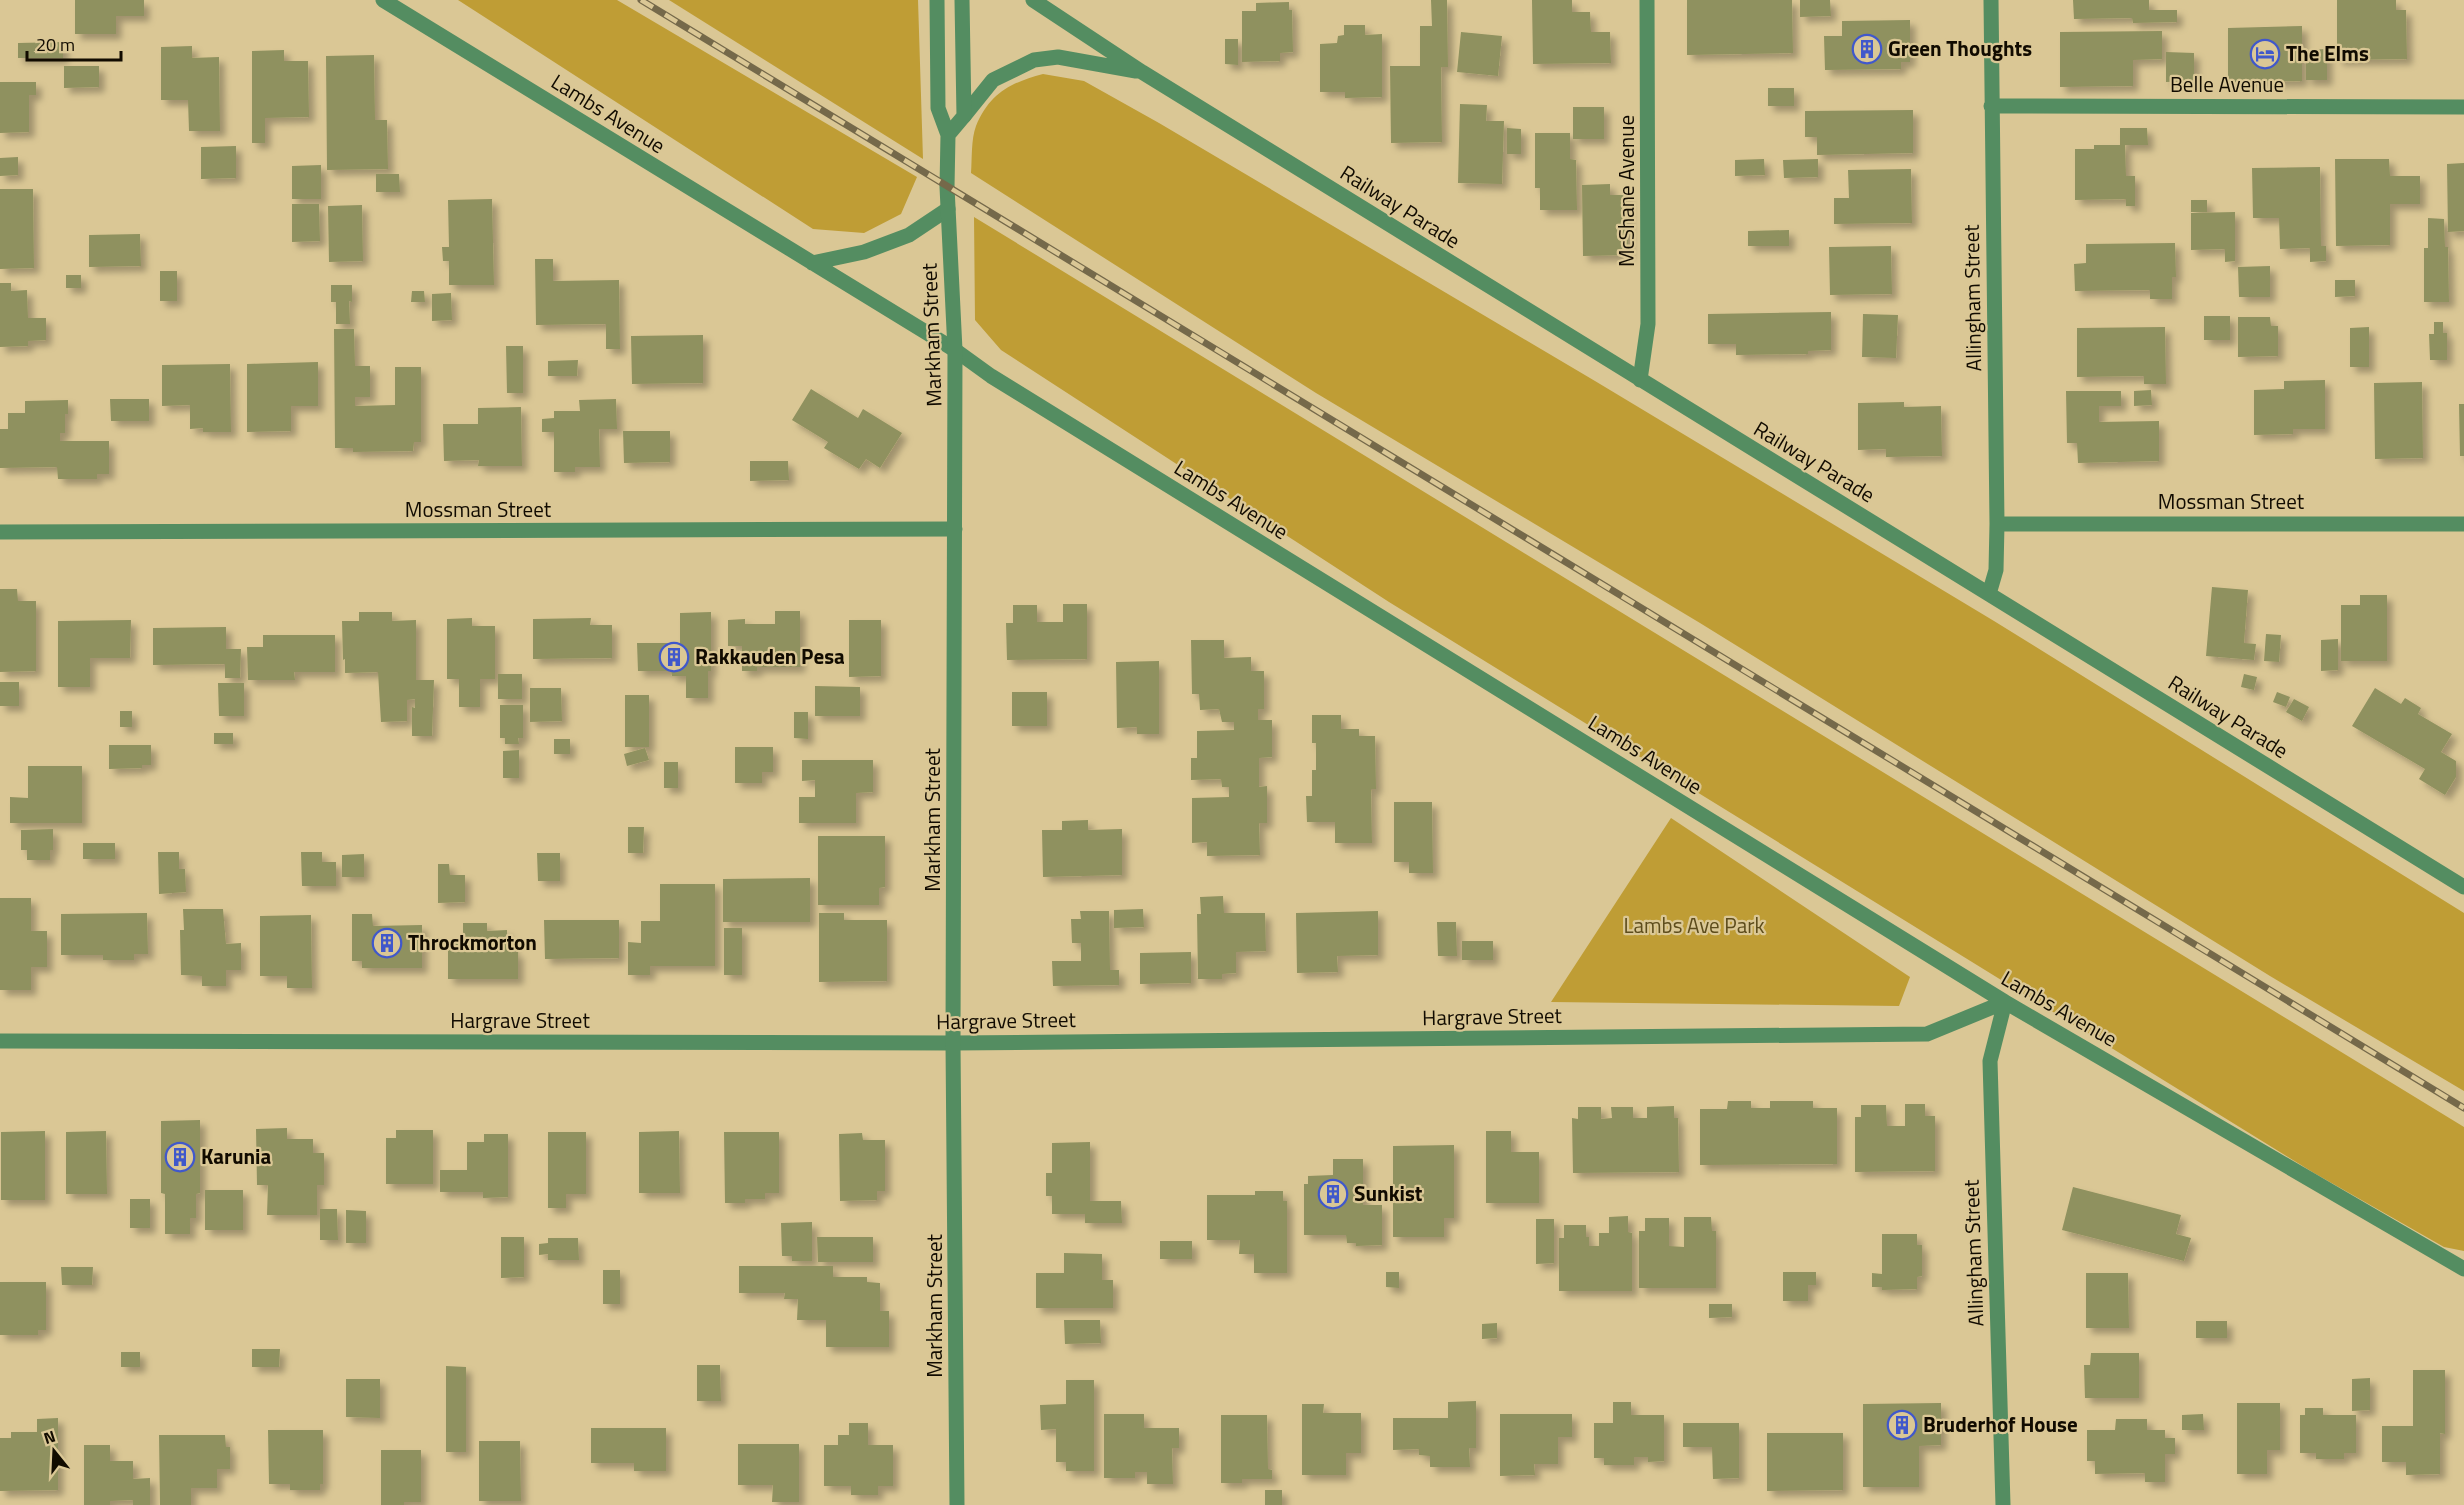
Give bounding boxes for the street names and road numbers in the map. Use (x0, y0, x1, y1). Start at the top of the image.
street label: Lambs Avenue (545, 65, 672, 161)
street label: Belle Avenue (2170, 68, 2284, 100)
street label: McShane Avenue (1610, 115, 1642, 267)
street label: Railway Parade (1334, 156, 1467, 256)
street label: Allingham Street (1955, 224, 1989, 372)
street label: Markham Street (912, 262, 949, 407)
street label: Railway Parade (1748, 412, 1881, 510)
street label: Lambs Avenue (1168, 451, 1295, 547)
street label: Mossman Street (2158, 485, 2305, 517)
street label: Mossman Street (405, 493, 552, 525)
street label: Railway Parade (2162, 666, 2295, 766)
street label: Lambs Avenue (1582, 706, 1709, 802)
street label: Markham Street (916, 748, 948, 892)
street label: Lambs Avenue (1996, 962, 2123, 1054)
street label: Hargrave Street (1422, 999, 1563, 1033)
street label: Hargrave Street (936, 1003, 1077, 1037)
street label: Hargrave Street (450, 1004, 590, 1036)
street label: Allingham Street (1954, 1178, 1992, 1327)
street label: Markham Street (918, 1234, 950, 1378)

